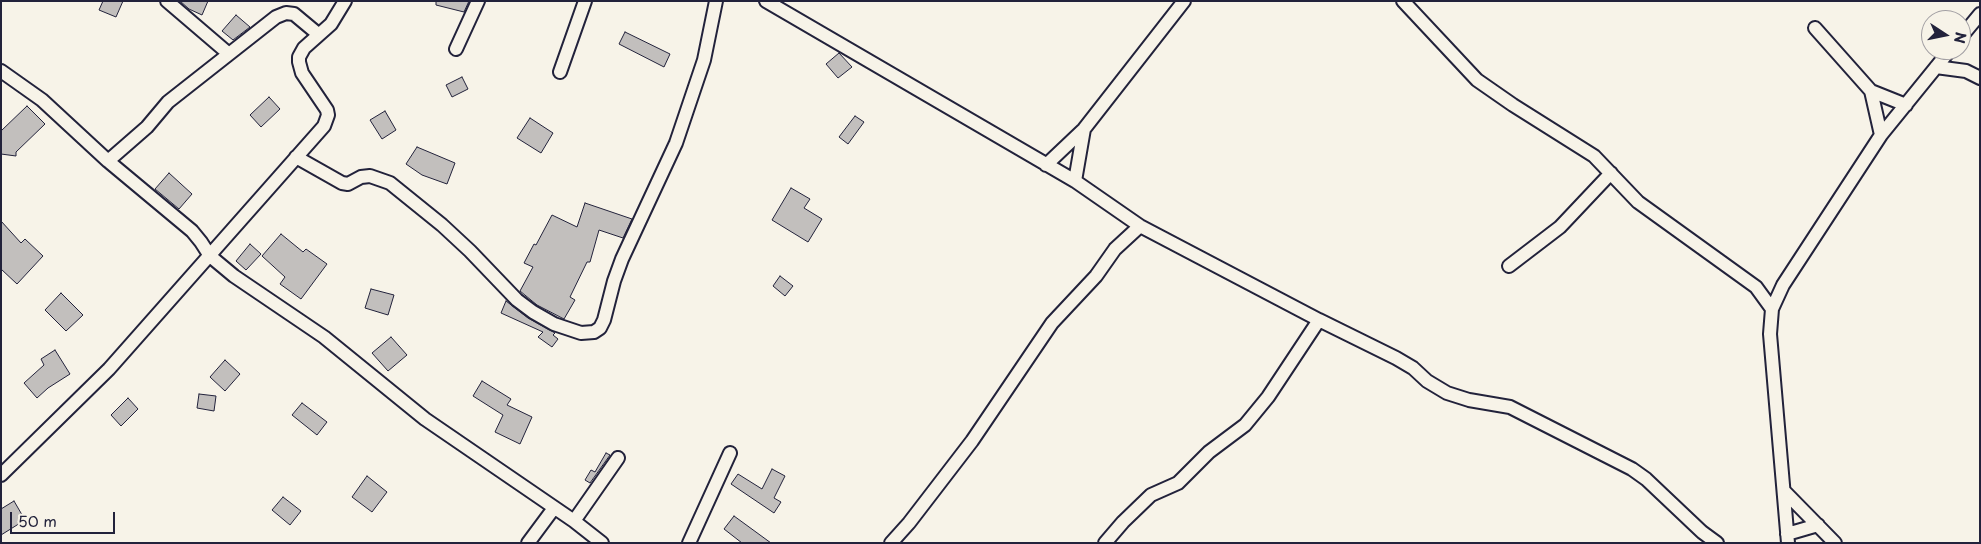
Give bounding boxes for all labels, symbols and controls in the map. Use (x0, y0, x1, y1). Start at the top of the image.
north arrow (1921, 10, 1971, 60)
text: N (1949, 30, 1972, 45)
scale bar (12, 502, 118, 534)
text: 50 m (18, 509, 57, 532)

